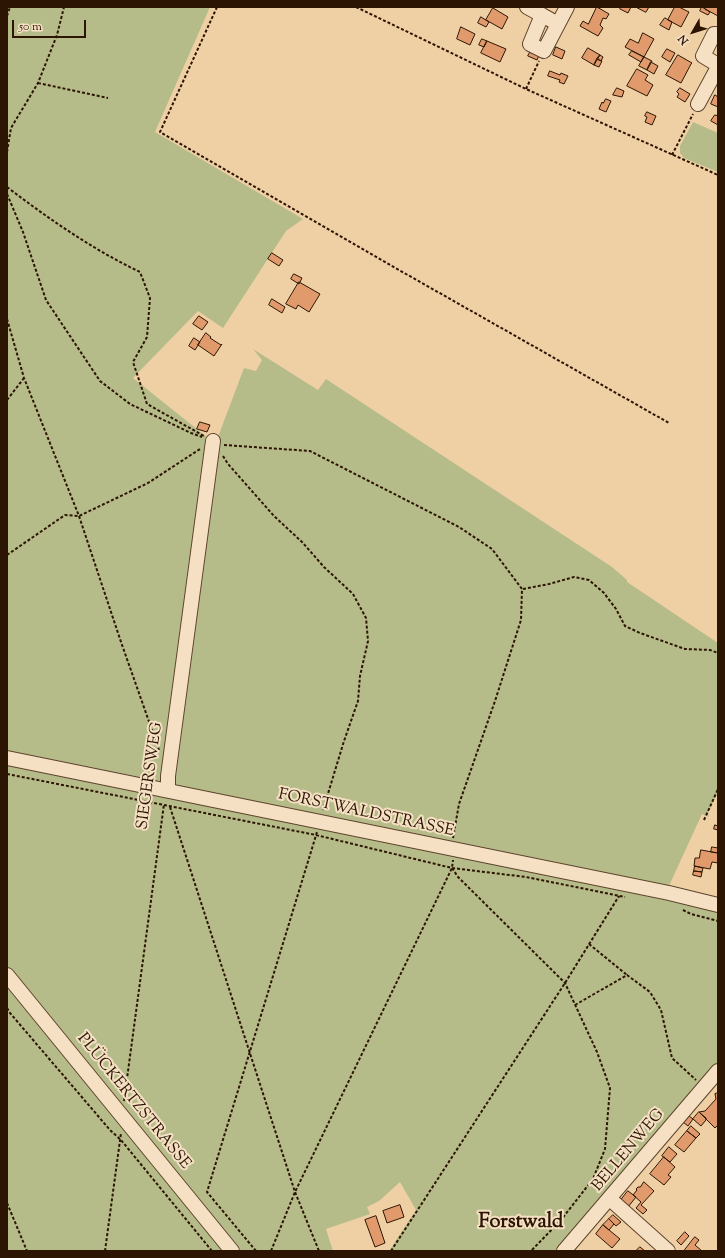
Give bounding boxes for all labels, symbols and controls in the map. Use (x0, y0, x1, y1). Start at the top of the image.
scale bar (14, 12, 88, 38)
north arrow (673, 12, 713, 52)
text: 50 m (19, 18, 42, 36)
text: N (675, 31, 693, 48)
street label: SIEGERSWEG (134, 721, 168, 831)
street label: FORSTWALDSTRASSE (276, 786, 456, 842)
street label: PLÜCKERTZSTRASSE (72, 1030, 194, 1174)
street label: BELLENWEG (589, 1106, 669, 1196)
district label: Forstwald (479, 1212, 563, 1236)

